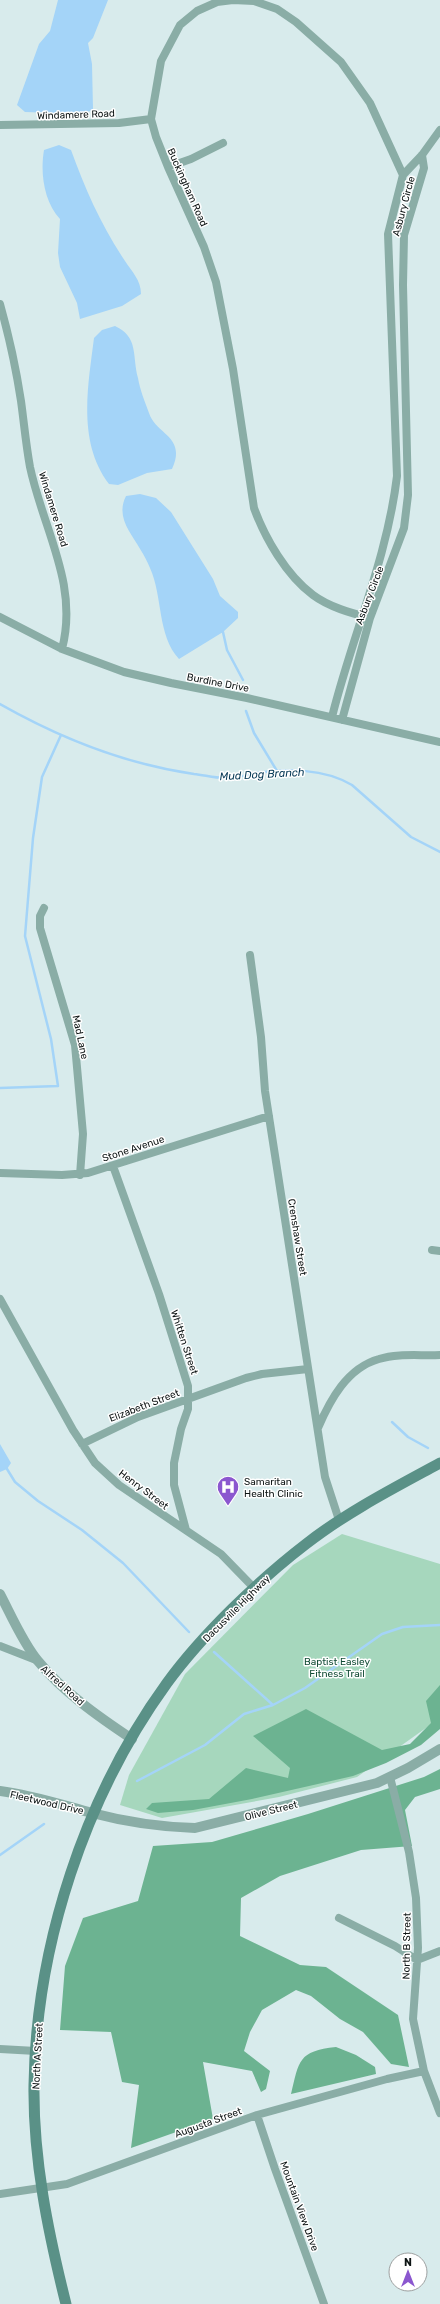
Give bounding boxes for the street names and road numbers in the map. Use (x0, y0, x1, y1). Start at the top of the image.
street label: Windamere Road (37, 108, 115, 122)
street label: Buckingham Road (164, 146, 210, 228)
street label: Asbury Circle (390, 175, 418, 238)
street label: Windamere Road (36, 470, 70, 548)
street label: Asbury Circle (353, 564, 387, 626)
street label: Burdine Drive (186, 671, 250, 695)
street label: Mad Lane (70, 1014, 91, 1061)
street label: Stone Avenue (101, 1133, 166, 1165)
street label: Crenshaw Street (285, 1198, 309, 1277)
street label: Whitten Street (168, 1308, 200, 1376)
street label: Elizabeth Street (107, 1387, 181, 1425)
street label: Henry Street (116, 1467, 171, 1512)
street label: Dacusville Highway (201, 1572, 273, 1645)
street label: Alfred Road (38, 1663, 87, 1708)
street label: Fleetwood Drive (9, 1789, 85, 1817)
street label: Olive Street (244, 1799, 299, 1823)
street label: North B Street (400, 1912, 414, 1980)
street label: North A Street (30, 2022, 46, 2090)
street label: Augusta Street (173, 2105, 244, 2141)
street label: Mountain View Drive (277, 2160, 321, 2253)

